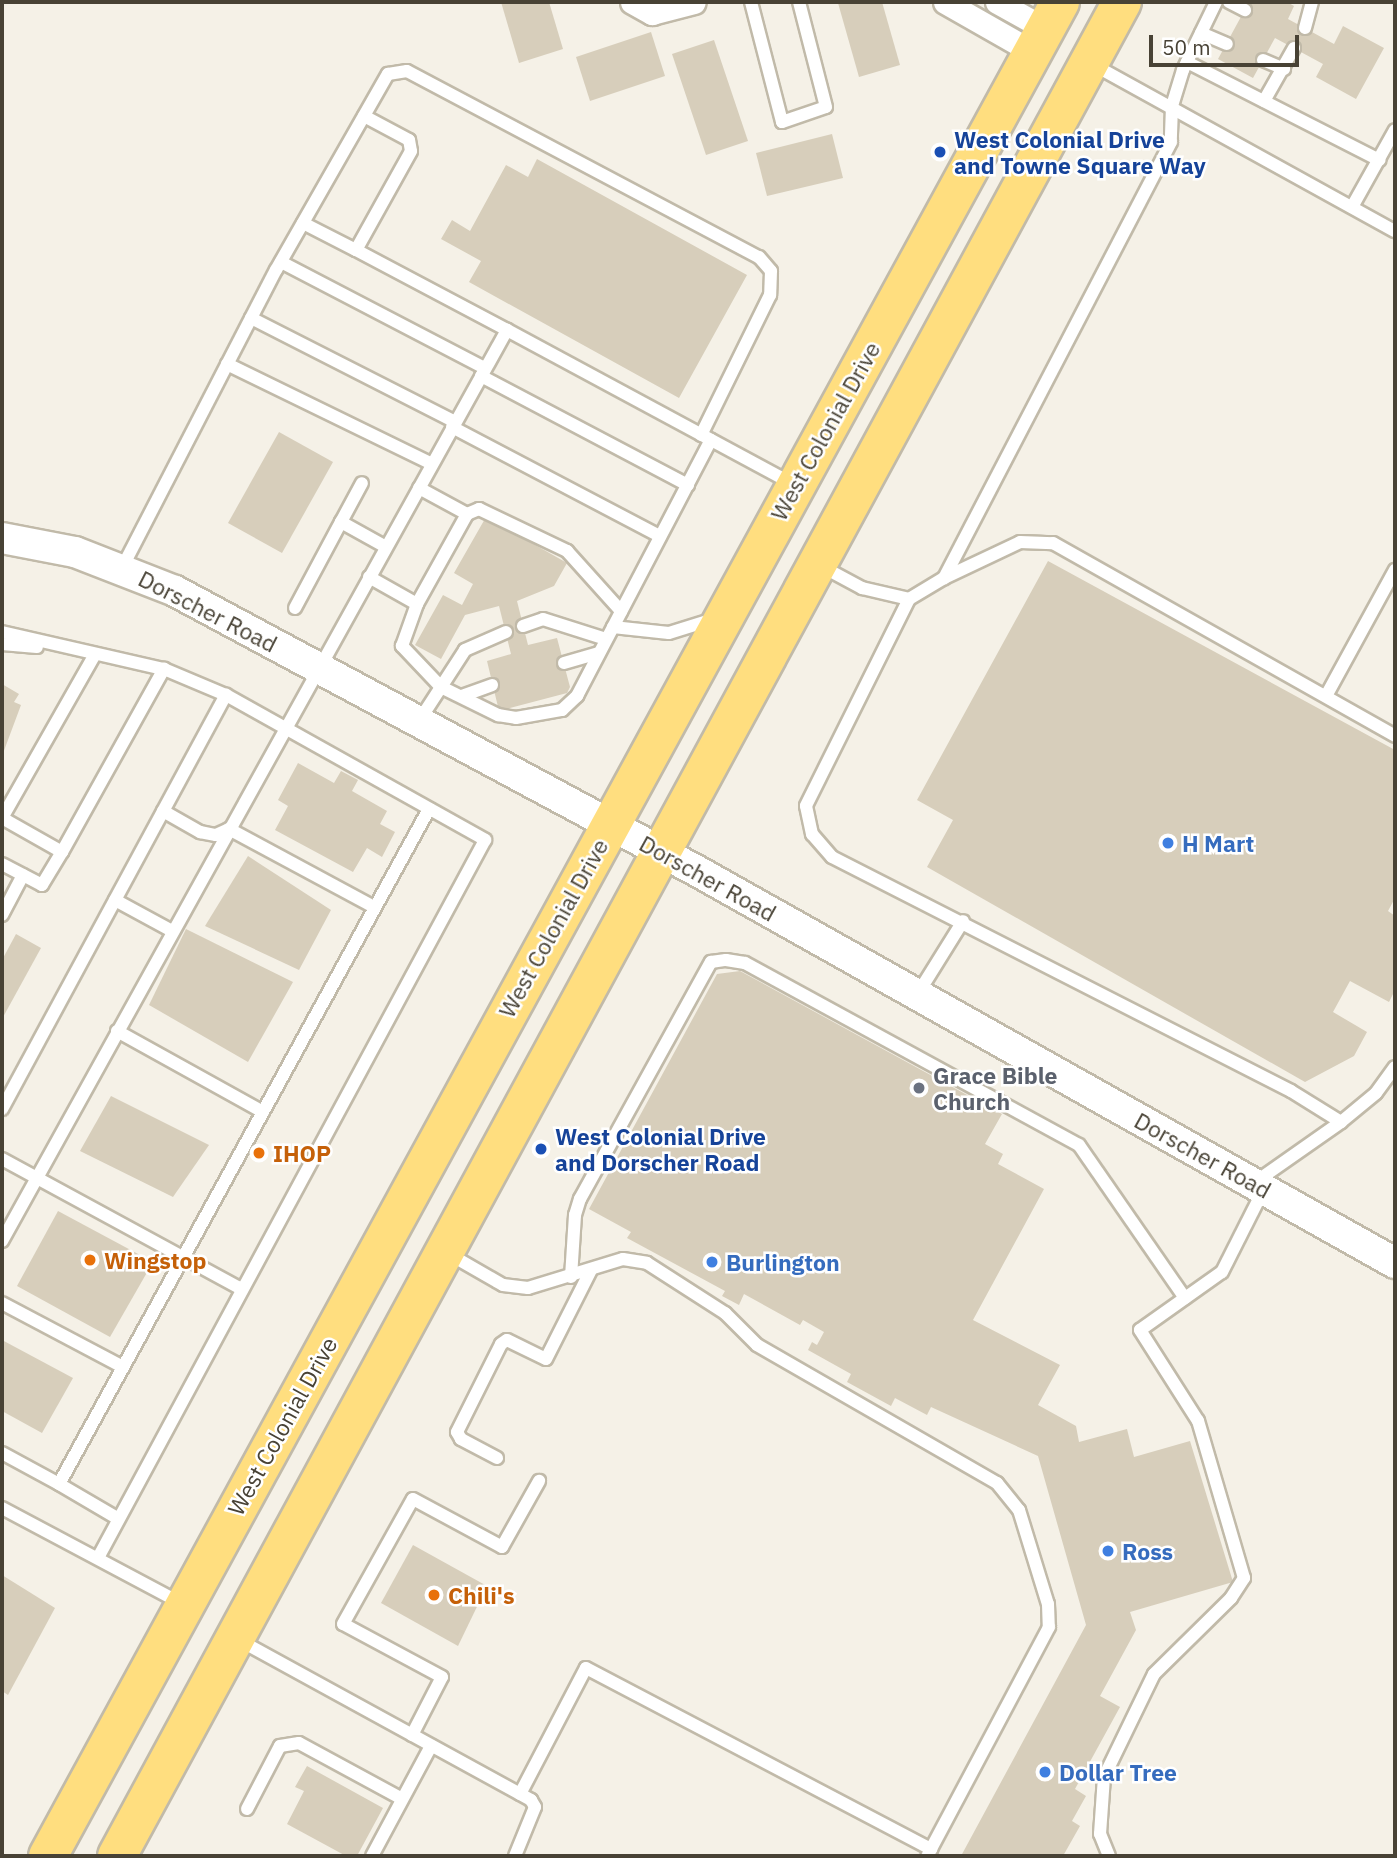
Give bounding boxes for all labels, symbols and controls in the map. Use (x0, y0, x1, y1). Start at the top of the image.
scale bar (1152, 21, 1302, 65)
text: 50 m (1162, 33, 1211, 61)
place label: West Colonial Drive and Towne Square Way (954, 125, 1206, 179)
marker: West Colonial Drive and Towne Square Way (932, 144, 948, 160)
street label: West Colonial Drive (765, 337, 885, 525)
street label: Dorscher Road (134, 564, 282, 658)
street label: Dorscher Road (635, 829, 781, 927)
place label: H Mart (1182, 829, 1254, 857)
street label: West Colonial Drive (493, 834, 613, 1022)
marker: H Mart (1160, 835, 1176, 851)
place label: Grace Bible Church (933, 1061, 1058, 1115)
marker: Grace Bible Church (911, 1080, 927, 1096)
street label: Dorscher Road (1130, 1106, 1276, 1204)
place label: West Colonial Drive and Dorscher Road (555, 1122, 766, 1176)
place label: IHOP (273, 1139, 331, 1167)
marker: West Colonial Drive and Dorscher Road (533, 1141, 549, 1157)
marker: IHOP (251, 1145, 267, 1161)
place label: Wingstop (104, 1246, 206, 1274)
place label: Burlington (726, 1248, 840, 1276)
marker: Wingstop (82, 1252, 98, 1268)
marker: Burlington (704, 1254, 720, 1270)
street label: West Colonial Drive (222, 1332, 342, 1520)
place label: Ross (1122, 1537, 1173, 1565)
marker: Ross (1100, 1543, 1116, 1559)
place label: Chili's (448, 1581, 515, 1609)
marker: Chili's (426, 1587, 442, 1603)
place label: Dollar Tree (1059, 1758, 1177, 1786)
marker: Dollar Tree (1037, 1764, 1053, 1780)

